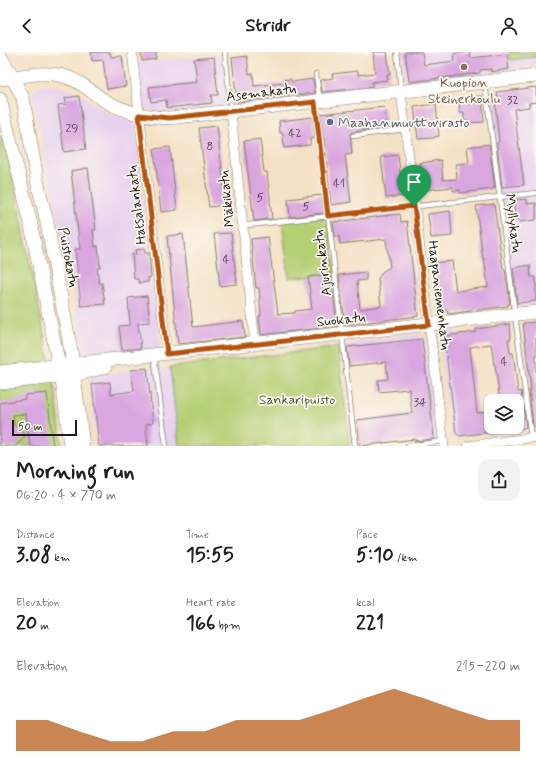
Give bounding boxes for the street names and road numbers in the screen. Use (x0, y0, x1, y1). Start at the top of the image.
street label: Asemakatu (225, 80, 298, 106)
street label: Hatsalankatu (123, 164, 151, 246)
street label: Mäkikatu (215, 169, 239, 228)
street label: Myllykatu (500, 193, 526, 254)
street label: Puistokatu (53, 226, 83, 289)
street label: Ajurinkatu (310, 228, 336, 297)
street label: Haapaniemenkatu (423, 239, 455, 351)
street label: Suokatu (316, 308, 367, 332)

